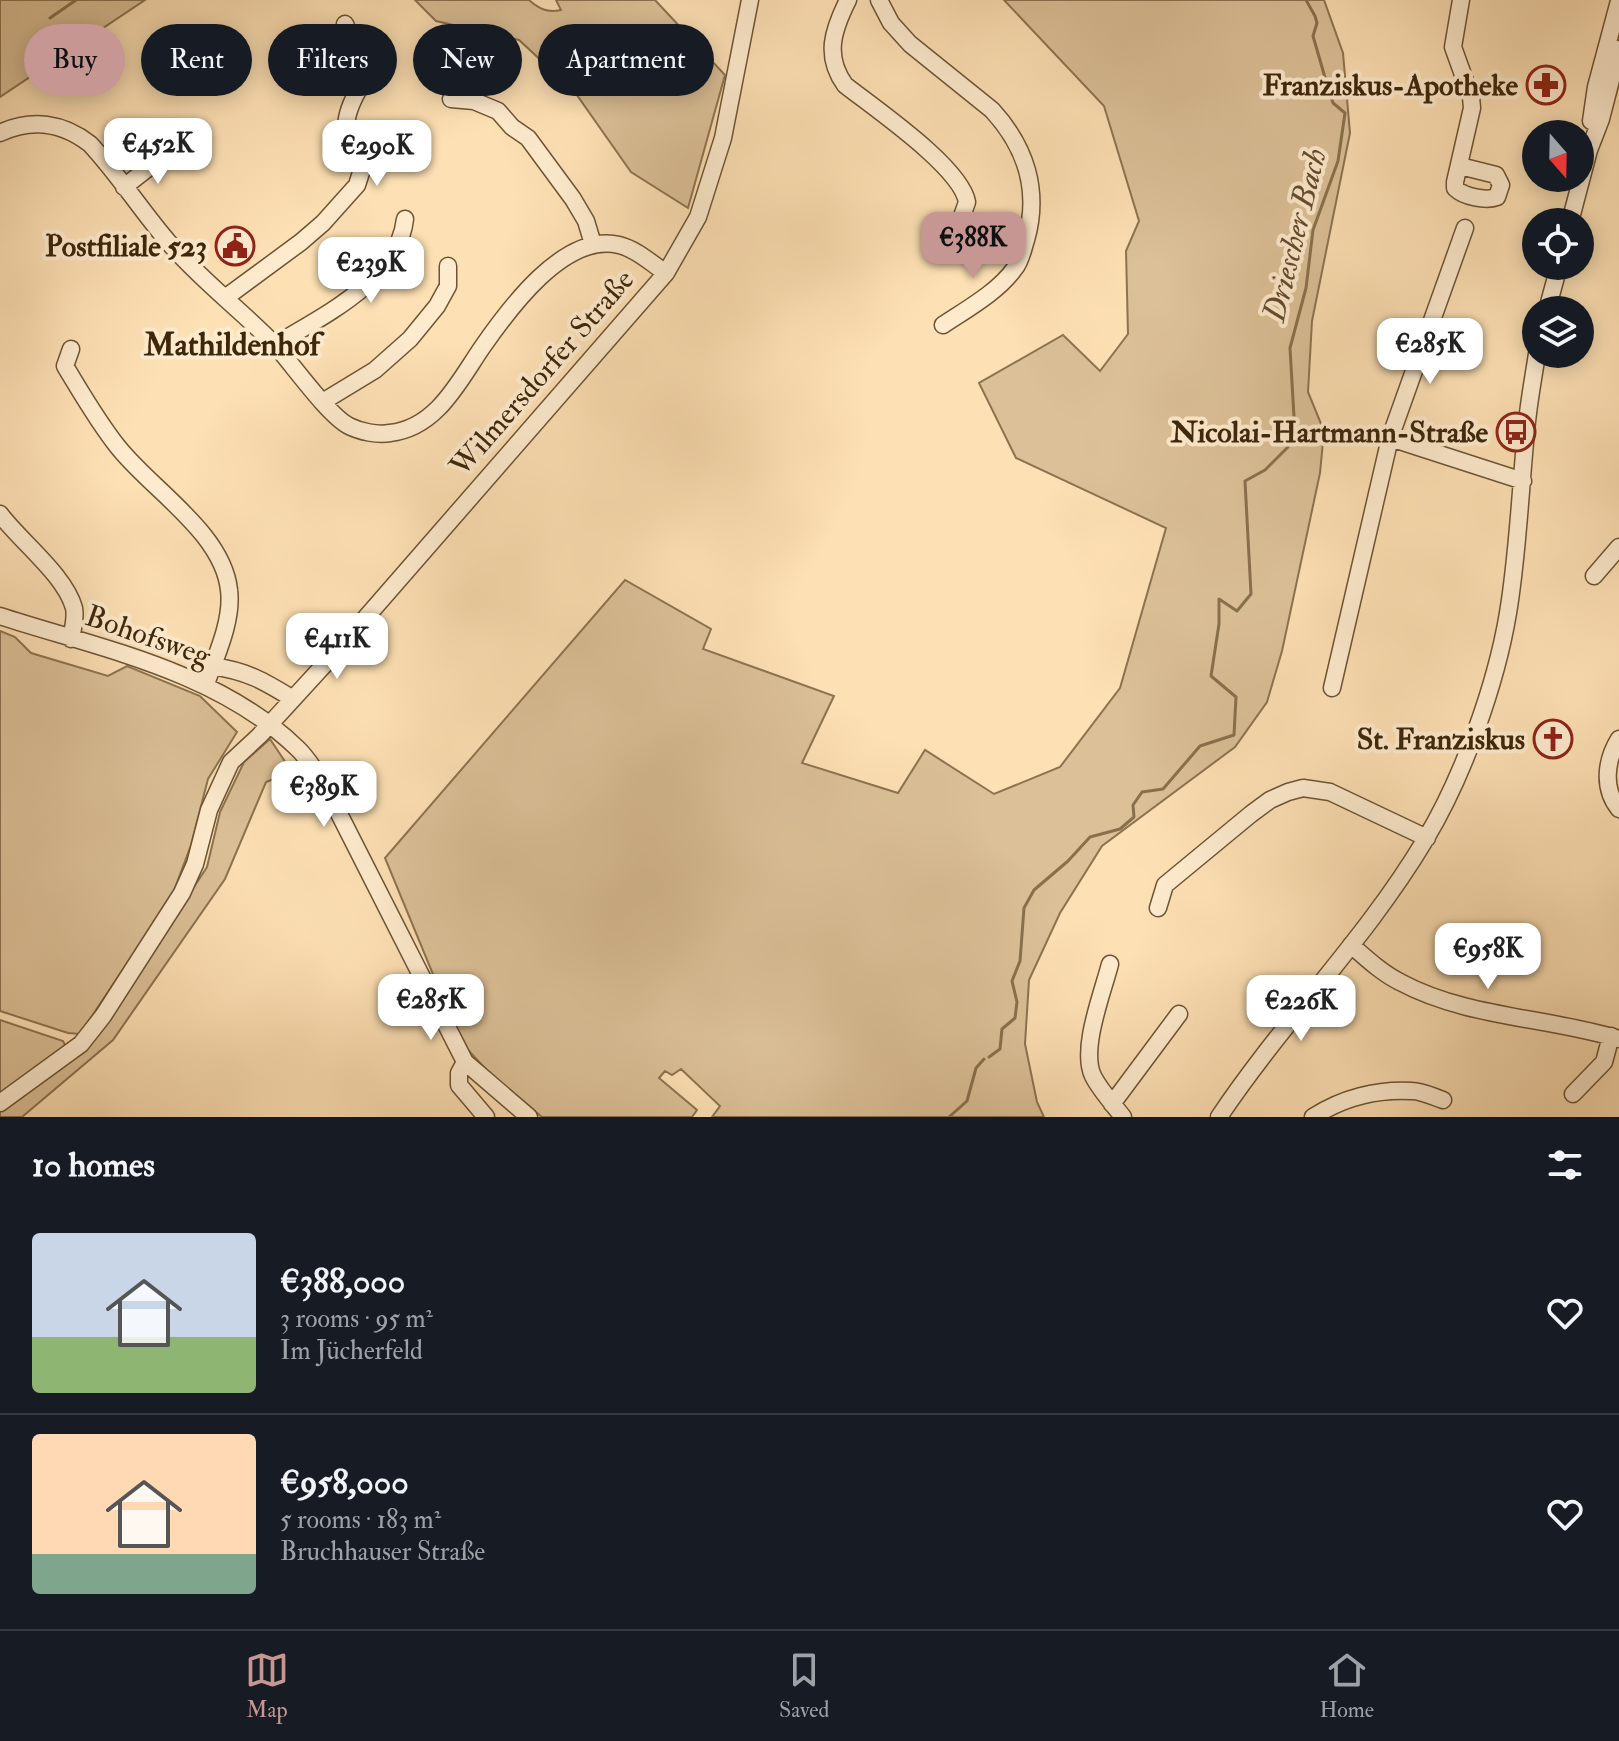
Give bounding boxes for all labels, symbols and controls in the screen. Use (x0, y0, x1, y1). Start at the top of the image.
chip: Buy (24, 24, 125, 96)
chip: Rent (141, 24, 252, 96)
chip: Filters (268, 24, 397, 96)
chip: New (413, 24, 522, 96)
chip: Apartment (538, 24, 714, 96)
pharmacy icon: Franziskus-Apotheke (1525, 64, 1567, 106)
place label: Franziskus-Apotheke (1262, 67, 1518, 104)
pin: €452K (102, 118, 214, 186)
pin: €290K (321, 120, 433, 188)
north arrow (1522, 120, 1594, 192)
map controls (1522, 120, 1594, 368)
text: €452K (122, 128, 194, 160)
text: €290K (340, 130, 414, 162)
water label: Driescher Bach (1254, 144, 1336, 327)
button: locate (1522, 208, 1594, 280)
pin: €388K (917, 212, 1029, 280)
text: €388K (939, 222, 1007, 254)
public building icon: Postfiliale 523 (214, 225, 256, 267)
place label: Postfiliale 523 (45, 228, 207, 265)
pin: €239K (315, 237, 427, 305)
text: €239K (336, 247, 406, 279)
street label: Wilmersdorfer Straße (441, 262, 642, 485)
button: layers (1522, 296, 1594, 368)
pin: €285K (1374, 318, 1486, 386)
district label: Mathildenhof (143, 325, 326, 365)
text: €285K (1395, 328, 1465, 360)
bus stop icon: Nicolai-Hartmann-Straße (1495, 411, 1537, 453)
place label: Nicolai-Hartmann-Straße (1170, 414, 1488, 451)
street label: Bohofsweg (81, 597, 217, 675)
pin: €411K (281, 613, 393, 681)
text: €411K (304, 623, 370, 655)
church icon: St. Franziskus (1532, 718, 1574, 760)
place label: St. Franziskus (1357, 721, 1525, 758)
pin: €389K (268, 761, 380, 829)
text: €389K (290, 771, 358, 803)
pin: €958K (1432, 923, 1544, 991)
text: €958K (1453, 933, 1523, 965)
pin: €285K (375, 974, 487, 1042)
pin: €226K (1245, 975, 1357, 1043)
text: €285K (396, 984, 466, 1016)
text: €226K (1265, 985, 1337, 1017)
icon: filters (1543, 1143, 1587, 1187)
text: 10 homes (32, 1144, 155, 1187)
text: €388,000 (280, 1260, 405, 1303)
icon: home (96, 1265, 192, 1361)
icon: heart (1543, 1291, 1587, 1335)
text: 3 rooms · 95 m² (280, 1303, 433, 1335)
text: Im Jücherfeld (280, 1335, 423, 1367)
text: €958,000 (280, 1461, 409, 1504)
icon: home (96, 1466, 192, 1562)
icon: heart (1543, 1492, 1587, 1536)
text: 5 rooms · 183 m² (280, 1504, 441, 1536)
text: Bruchhauser Straße (280, 1536, 485, 1568)
tab: Map (245, 1648, 289, 1724)
tab: Saved (779, 1648, 829, 1724)
tab: Home (1319, 1648, 1374, 1724)

